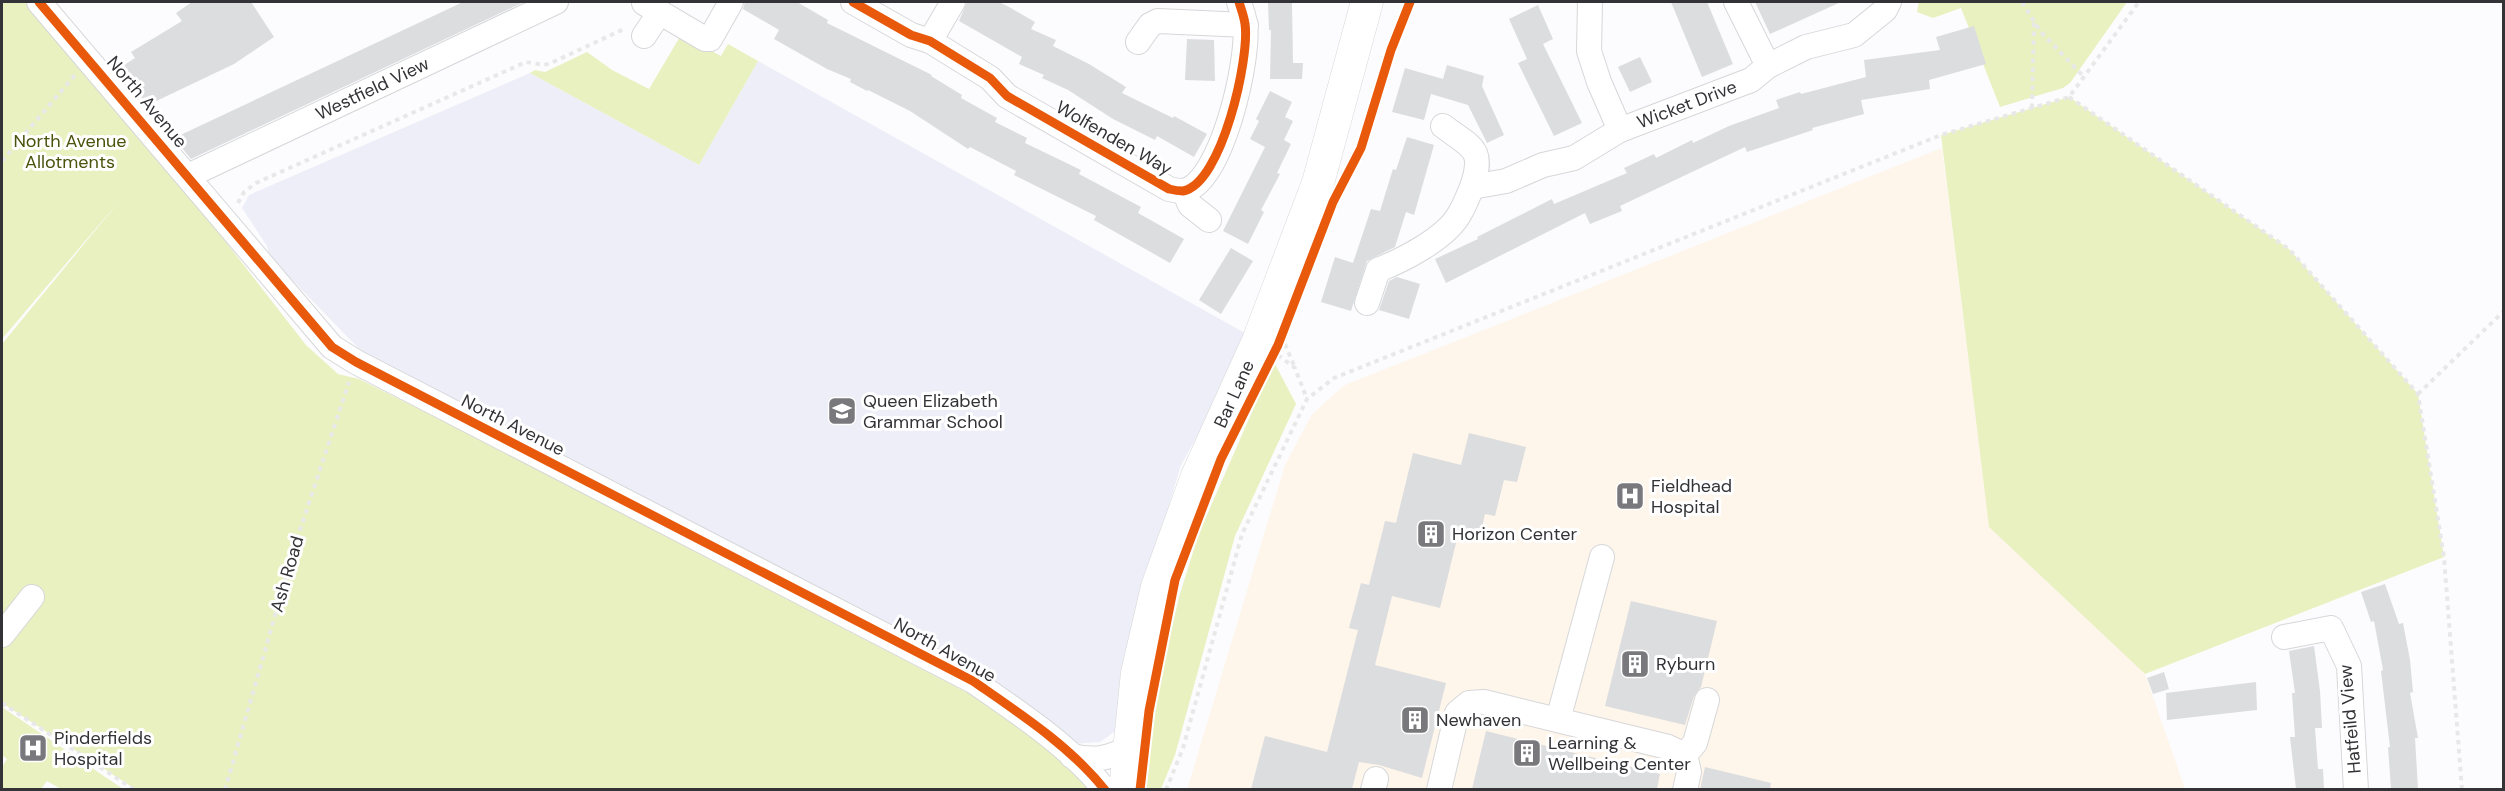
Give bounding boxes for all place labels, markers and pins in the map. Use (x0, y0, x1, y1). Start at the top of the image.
place label: Queen Elizabeth Grammar School (863, 389, 1003, 434)
school or university icon: Queen Elizabeth Grammar School (826, 395, 858, 427)
place label: Fieldhead Hospital (1651, 474, 1732, 519)
hospital icon: Fieldhead Hospital (1614, 480, 1646, 512)
building icon: Horizon Center (1415, 518, 1447, 550)
place label: Horizon Center (1452, 522, 1577, 546)
building icon: Ryburn (1619, 648, 1651, 680)
place label: Ryburn (1656, 652, 1715, 676)
building icon: Newhaven (1399, 704, 1431, 736)
place label: Newhaven (1436, 708, 1521, 732)
place label: Pinderfields Hospital (54, 726, 152, 771)
place label: Learning & Wellbeing Center (1548, 731, 1691, 776)
hospital icon: Pinderfields Hospital (17, 732, 49, 764)
building icon: Learning & Wellbeing Center (1511, 737, 1543, 769)

